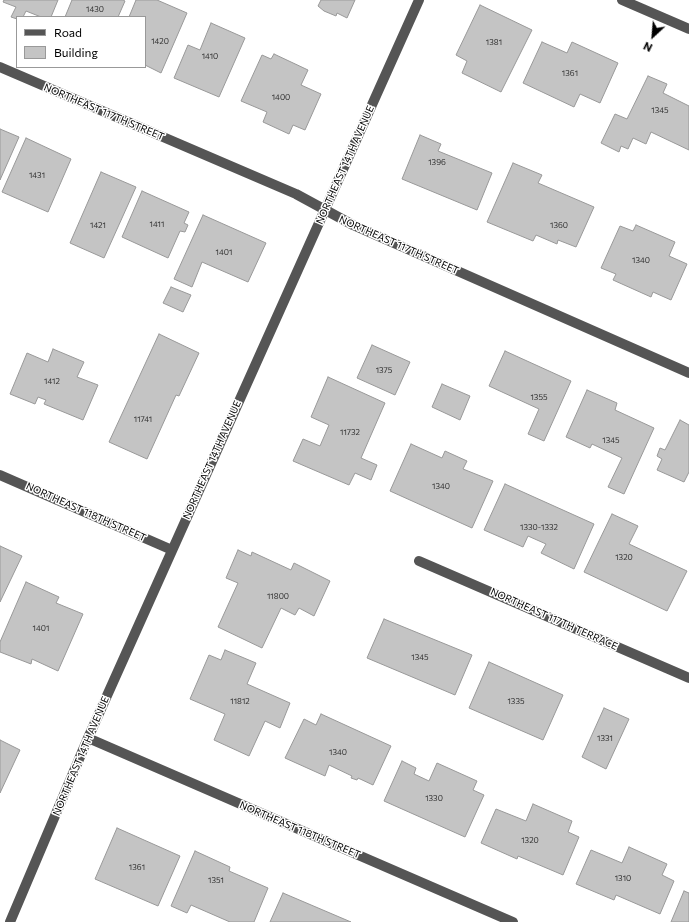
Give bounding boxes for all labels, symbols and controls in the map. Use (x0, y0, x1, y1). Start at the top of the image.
house number: 1430 (86, 4, 104, 14)
legend (16, 16, 146, 68)
north arrow (633, 16, 673, 56)
text: Road (54, 25, 82, 39)
house number: 1420 (151, 36, 169, 46)
house number: 1381 (486, 37, 502, 47)
text: N (641, 40, 654, 55)
text: Building (54, 45, 98, 59)
house number: 1410 (202, 51, 218, 61)
house number: 1361 (562, 68, 578, 78)
street label: NORTHEAST 117TH STREET (42, 81, 166, 143)
house number: 1400 (272, 92, 290, 102)
street label: NORTHEAST 14TH AVENUE (313, 104, 377, 226)
house number: 1345 (651, 105, 669, 115)
house number: 1396 (428, 157, 446, 167)
house number: 1431 (29, 170, 45, 180)
street label: NORTHEAST 117TH STREET (337, 213, 461, 277)
house number: 1411 (150, 219, 164, 229)
house number: 1421 (90, 220, 106, 230)
house number: 1360 (550, 220, 568, 230)
house number: 1401 (216, 247, 232, 257)
house number: 1340 (632, 255, 650, 265)
house number: 1375 (376, 365, 392, 375)
house number: 1412 (44, 376, 60, 386)
house number: 1355 (530, 392, 548, 402)
street label: NORTHEAST 14TH AVENUE (180, 399, 244, 521)
house number: 11741 (134, 414, 152, 424)
house number: 11732 (340, 427, 360, 437)
house number: 1345 (602, 435, 620, 445)
street label: NORTHEAST 118TH STREET (24, 480, 148, 544)
house number: 1340 (432, 481, 450, 491)
house number: 1330-1332 (520, 522, 558, 532)
house number: 1320 (615, 552, 633, 562)
street label: NORTHEAST 117TH TERRACE (489, 585, 619, 653)
house number: 11800 (267, 591, 289, 601)
house number: 1401 (33, 623, 49, 633)
house number: 1345 (411, 652, 429, 662)
street label: NORTHEAST 14TH AVENUE (50, 695, 112, 817)
house number: 11812 (230, 696, 250, 706)
house number: 1335 (507, 696, 525, 706)
house number: 1331 (597, 733, 613, 743)
house number: 1340 (329, 747, 347, 757)
house number: 1330 (425, 793, 443, 803)
street label: NORTHEAST 118TH STREET (238, 799, 362, 861)
house number: 1320 (521, 835, 539, 845)
house number: 1361 (129, 862, 145, 872)
house number: 1310 (615, 873, 631, 883)
house number: 1351 (208, 875, 224, 885)

